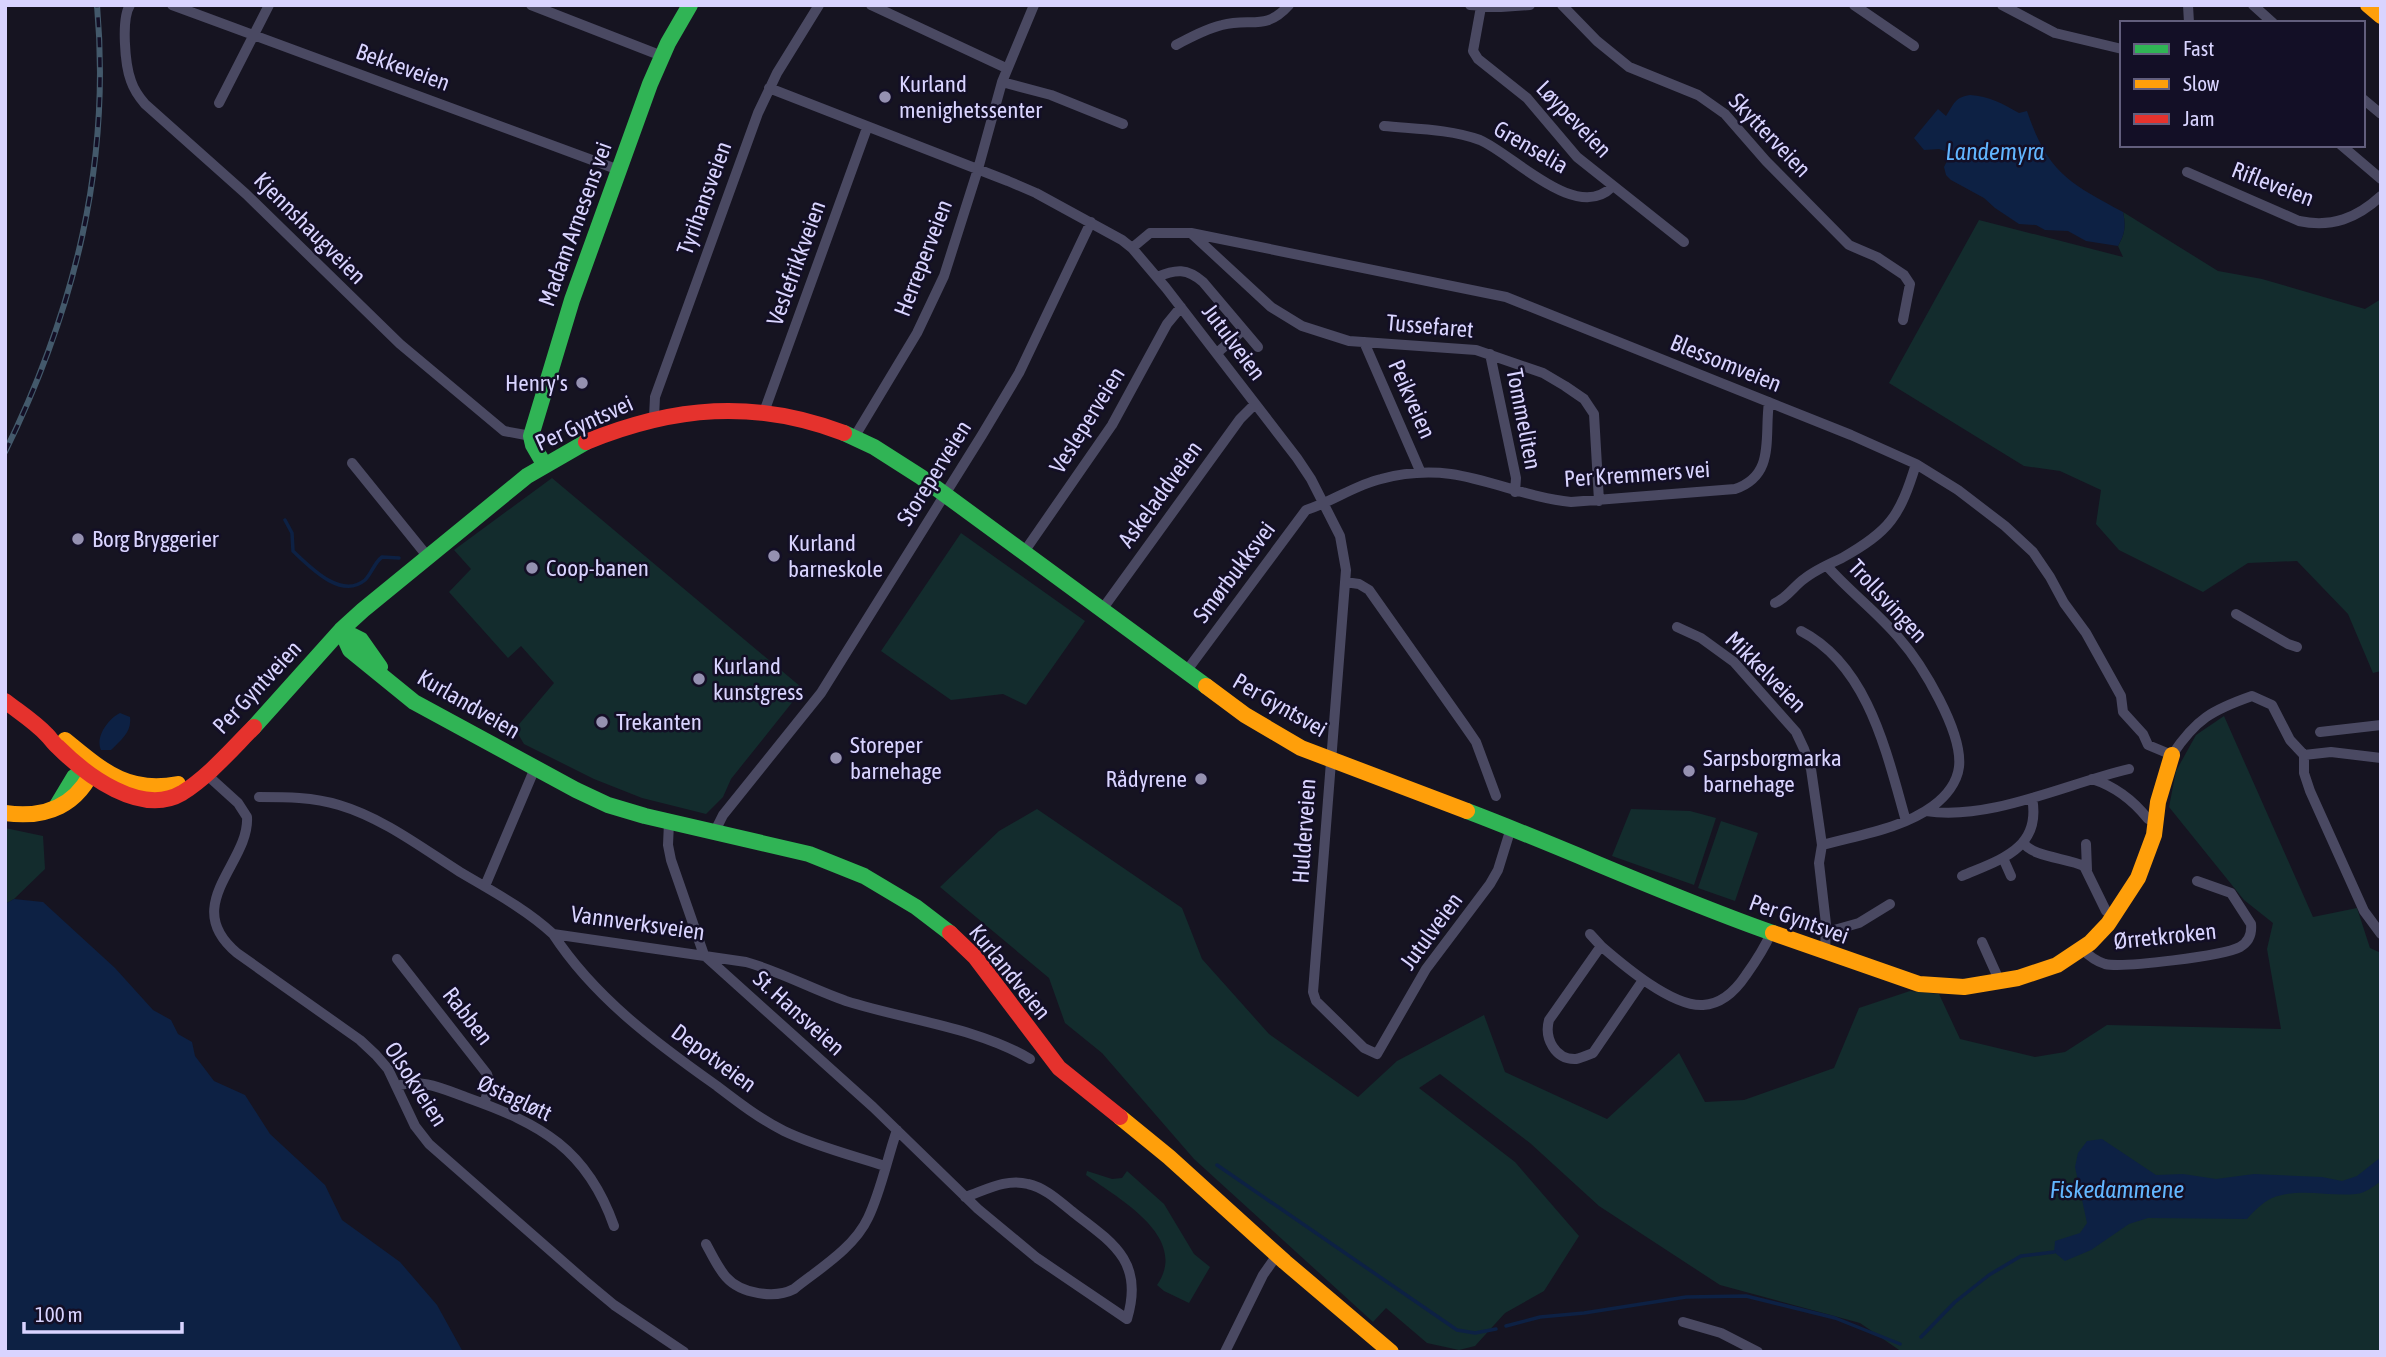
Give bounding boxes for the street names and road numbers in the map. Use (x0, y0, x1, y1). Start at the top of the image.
street label: Bekkeveien (353, 38, 453, 96)
street label: Løypeveien (1531, 75, 1617, 163)
street label: Skytterveien (1724, 88, 1816, 182)
street label: Grenselia (1489, 115, 1573, 179)
street label: Madam Arnesens vei (533, 138, 617, 310)
street label: Tyrihansveien (672, 138, 736, 258)
street label: Rifleveien (2228, 156, 2318, 212)
street label: Kjennshaugveien (249, 167, 371, 289)
street label: Herreperveien (889, 196, 957, 320)
street label: Veslefrikkveien (761, 197, 831, 329)
street label: Jutulveien (1197, 299, 1271, 385)
street label: Tussefaret (1385, 309, 1475, 343)
street label: Blessomveien (1667, 329, 1785, 397)
street label: Peikveien (1383, 356, 1441, 442)
street label: Vesleperveien (1044, 362, 1130, 478)
street label: Tommeliten (1501, 366, 1547, 472)
street label: Per Gyntsvei (531, 390, 637, 456)
street label: Storeperveien (891, 416, 977, 530)
street label: Askeladdveien (1113, 436, 1207, 552)
street label: Per Kremmers vei (1563, 456, 1711, 492)
street label: Smørbukksvei (1188, 517, 1280, 627)
street label: Trollsvingen (1843, 554, 1933, 648)
street label: Mikkelveien (1720, 626, 1812, 718)
street label: Per Gyntveien (207, 635, 307, 739)
street label: Kurlandveien (413, 664, 525, 744)
street label: Per Gyntsvei (1228, 668, 1332, 742)
street label: Hulderveien (1287, 778, 1321, 884)
street label: Jutulveien (1394, 887, 1468, 975)
street label: Per Gyntsvei (1746, 889, 1852, 949)
street label: Vannverksveien (569, 901, 707, 945)
street label: Ørretkroken (2112, 918, 2218, 954)
street label: Kurlandveien (964, 919, 1056, 1025)
street label: St. Hansveien (748, 965, 850, 1061)
street label: Rabben (438, 982, 498, 1050)
street label: Depotveien (667, 1019, 761, 1097)
street label: Olsokveien (379, 1037, 453, 1131)
street label: Østagløtt (474, 1070, 556, 1126)

